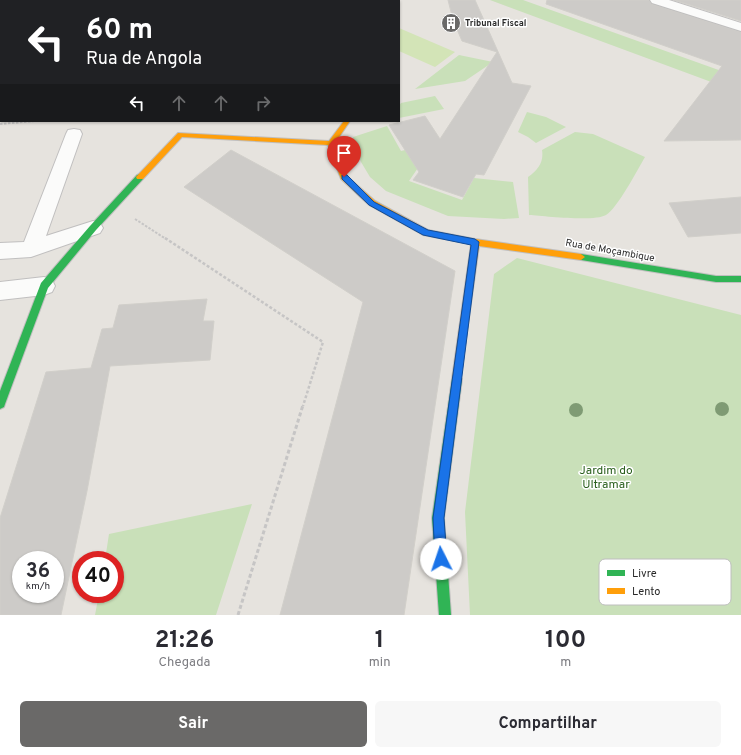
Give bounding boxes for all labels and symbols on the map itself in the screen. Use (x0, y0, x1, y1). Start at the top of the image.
building icon: Tribunal Fiscal (440, 12, 462, 34)
place label: Tribunal Fiscal (465, 18, 526, 29)
pin (327, 136, 361, 177)
street label: Rua de Moçambique (564, 237, 656, 265)
park label: Jardim do Ultramar (579, 463, 633, 493)
position arrow (420, 538, 462, 580)
speed limit sign: 40 (72, 551, 124, 603)
legend (599, 559, 731, 605)
text: Livre (632, 567, 657, 581)
text: Lento (632, 585, 660, 599)

